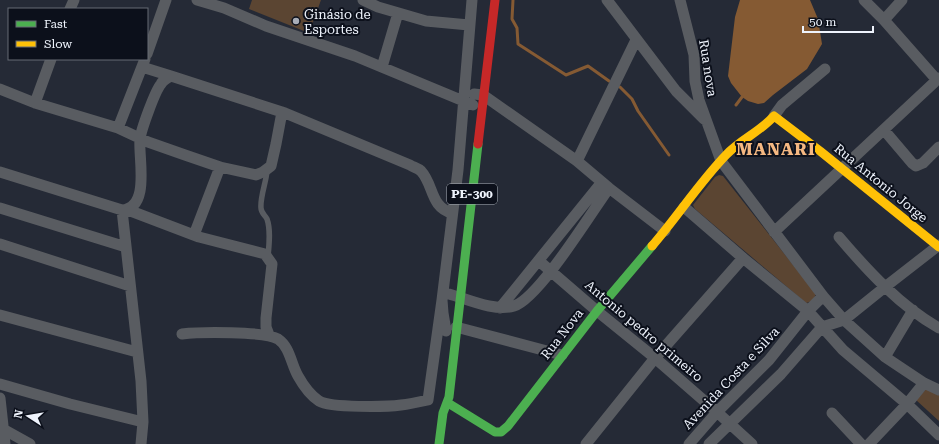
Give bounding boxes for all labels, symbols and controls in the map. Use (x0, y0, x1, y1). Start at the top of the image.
place label: Ginásio de Esportes (304, 7, 371, 37)
legend (8, 8, 148, 60)
scale bar (803, 8, 873, 34)
text: 50 m (809, 15, 836, 29)
marker: Ginásio de Esportes (291, 16, 301, 26)
text: Fast (44, 17, 68, 31)
text: Slow (44, 37, 72, 51)
street label: Rua nova (696, 38, 720, 98)
district label: MANARI (736, 139, 816, 159)
street label: Rua Antonio Jorge (831, 141, 931, 225)
road number: PE-300 (447, 184, 497, 204)
street label: Antonio pedro primeiro (582, 277, 706, 385)
street label: Rua Nova (538, 306, 586, 362)
street label: Avenida Costa e Silva (680, 324, 782, 432)
north arrow (8, 396, 48, 436)
text: N (11, 408, 26, 420)

